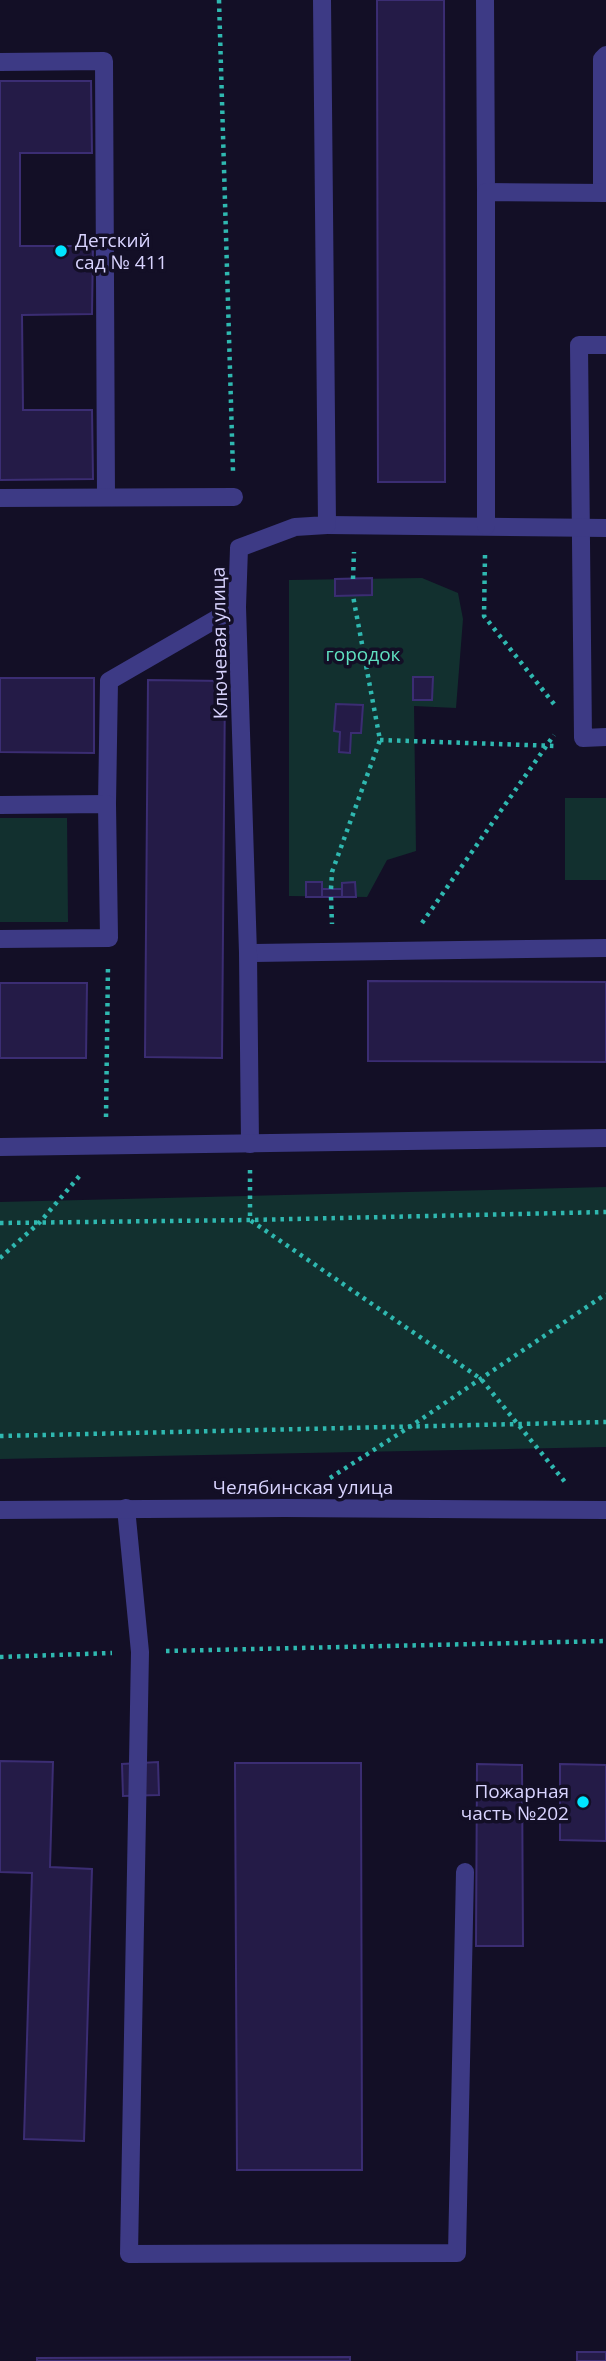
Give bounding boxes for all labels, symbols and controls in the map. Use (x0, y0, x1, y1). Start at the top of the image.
place label: Детский сад № 411 (75, 227, 167, 275)
marker: Детский сад № 411 (53, 243, 69, 259)
street label: Ключевая улица (205, 567, 233, 719)
park label: городок (326, 641, 401, 667)
street label: Челябинская улица (213, 1474, 393, 1500)
place label: Пожарная часть №202 (461, 1778, 569, 1826)
marker: Пожарная часть №202 (575, 1794, 591, 1810)

